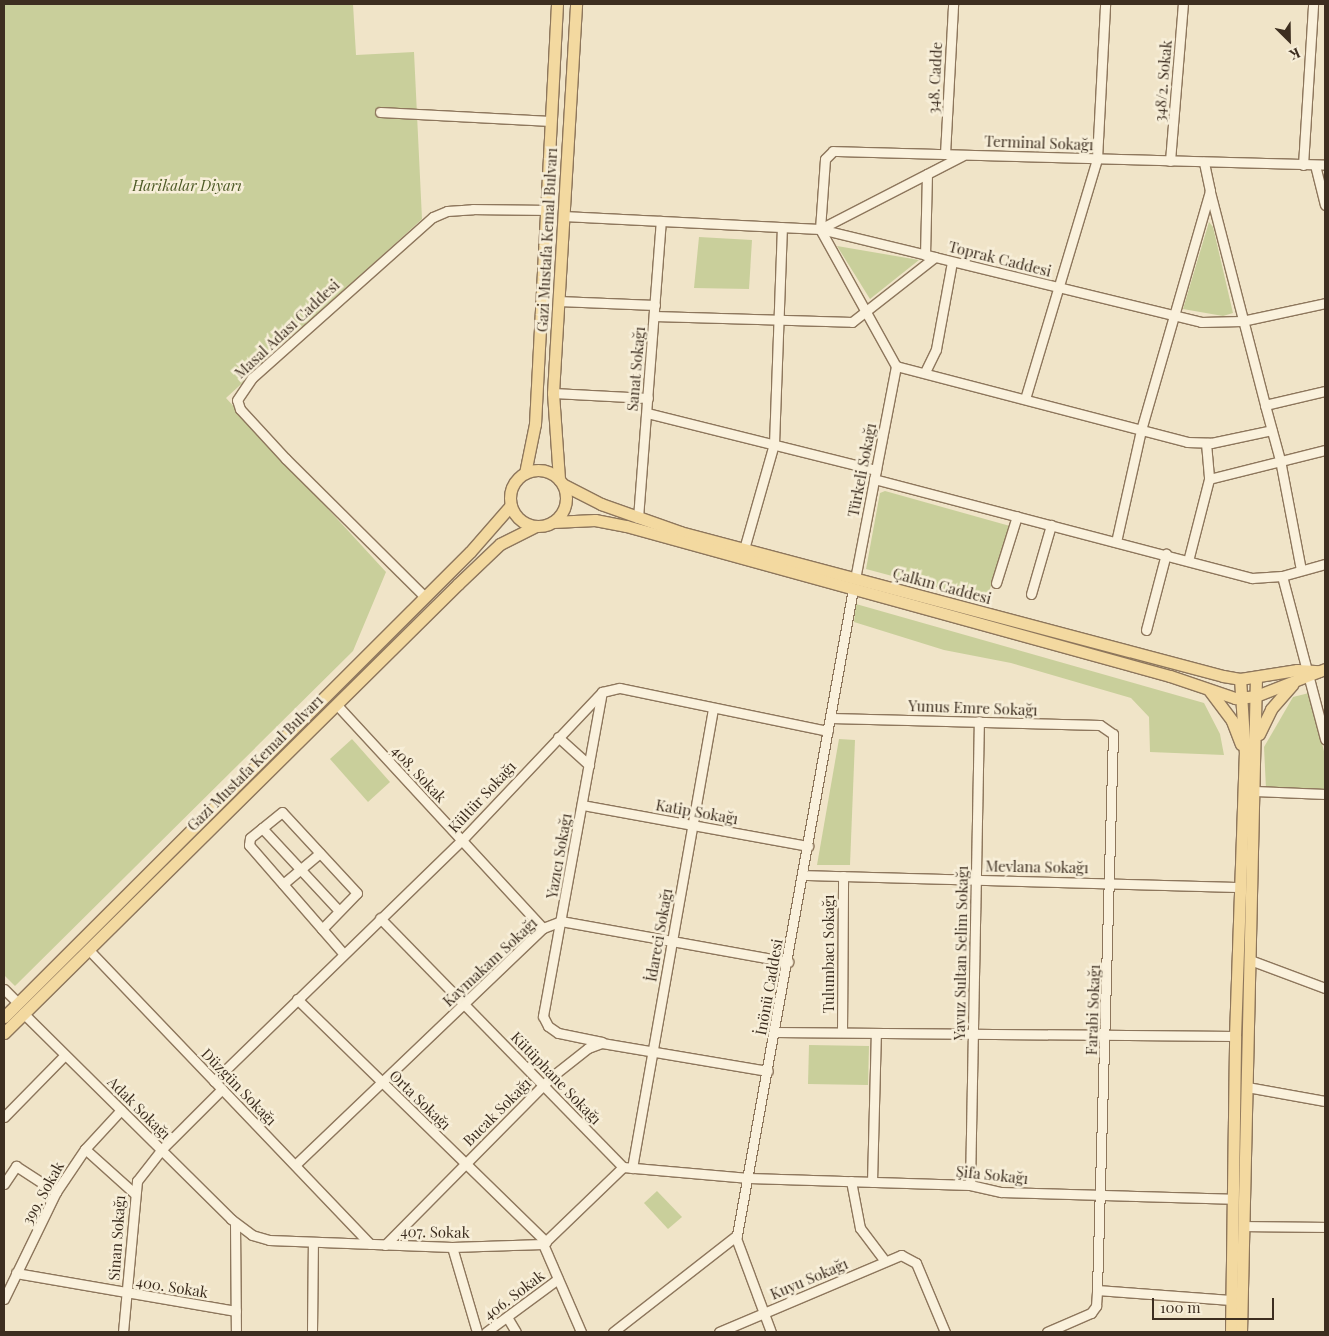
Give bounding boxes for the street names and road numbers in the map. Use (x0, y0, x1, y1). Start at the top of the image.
street label: 348/2. Sokak (1150, 39, 1176, 123)
street label: 348. Cadde (924, 41, 946, 115)
street label: Terminal Sokağı (984, 132, 1094, 154)
street label: Gazi Mustafa Kemal Bulvarı (533, 147, 561, 333)
street label: Toprak Caddesi (947, 237, 1053, 281)
street label: Masal Adası Caddesi (231, 276, 343, 382)
street label: Sanat Sokağı (623, 326, 649, 412)
street label: Türkeli Sokağı (844, 422, 880, 518)
street label: Çalkın Caddesi (891, 564, 993, 608)
street label: Gazi Mustafa Kemal Bulvarı (183, 691, 327, 835)
street label: Yunus Emre Sokağı (908, 697, 1038, 719)
street label: 408. Sokak (388, 742, 450, 806)
street label: Kültür Sokağı (444, 757, 520, 837)
street label: Katip Sokağı (654, 796, 740, 828)
street label: Yazıcı Sokağı (543, 812, 575, 900)
street label: Mevlana Sokağı (985, 857, 1089, 877)
street label: Yavuz Sultan Selim Sokağı (950, 866, 972, 1040)
street label: İdareci Sokağı (642, 887, 676, 983)
street label: Tulumbacı Sokağı (820, 895, 838, 1013)
street label: Kaymakam Sokağı (439, 914, 541, 1010)
street label: İnönü Caddesi (752, 937, 786, 1037)
street label: Farabi Sokağı (1082, 964, 1104, 1056)
street label: Kütüphane Sokağı (507, 1028, 605, 1128)
street label: Düzgün Sokağı (198, 1045, 280, 1129)
street label: Orta Sokağı (386, 1066, 454, 1134)
street label: Adak Sokağı (104, 1073, 174, 1143)
street label: Bucak Sokağı (459, 1074, 535, 1150)
street label: 399. Sokak (18, 1158, 68, 1228)
street label: Şifa Sokağı (955, 1162, 1029, 1188)
street label: Sinan Sokağı (105, 1195, 129, 1281)
street label: 407. Sokak (400, 1222, 470, 1242)
street label: Kuyu Sokağı (767, 1255, 851, 1303)
street label: 406. Sokak (480, 1266, 548, 1324)
street label: 400. Sokak (135, 1272, 209, 1302)

